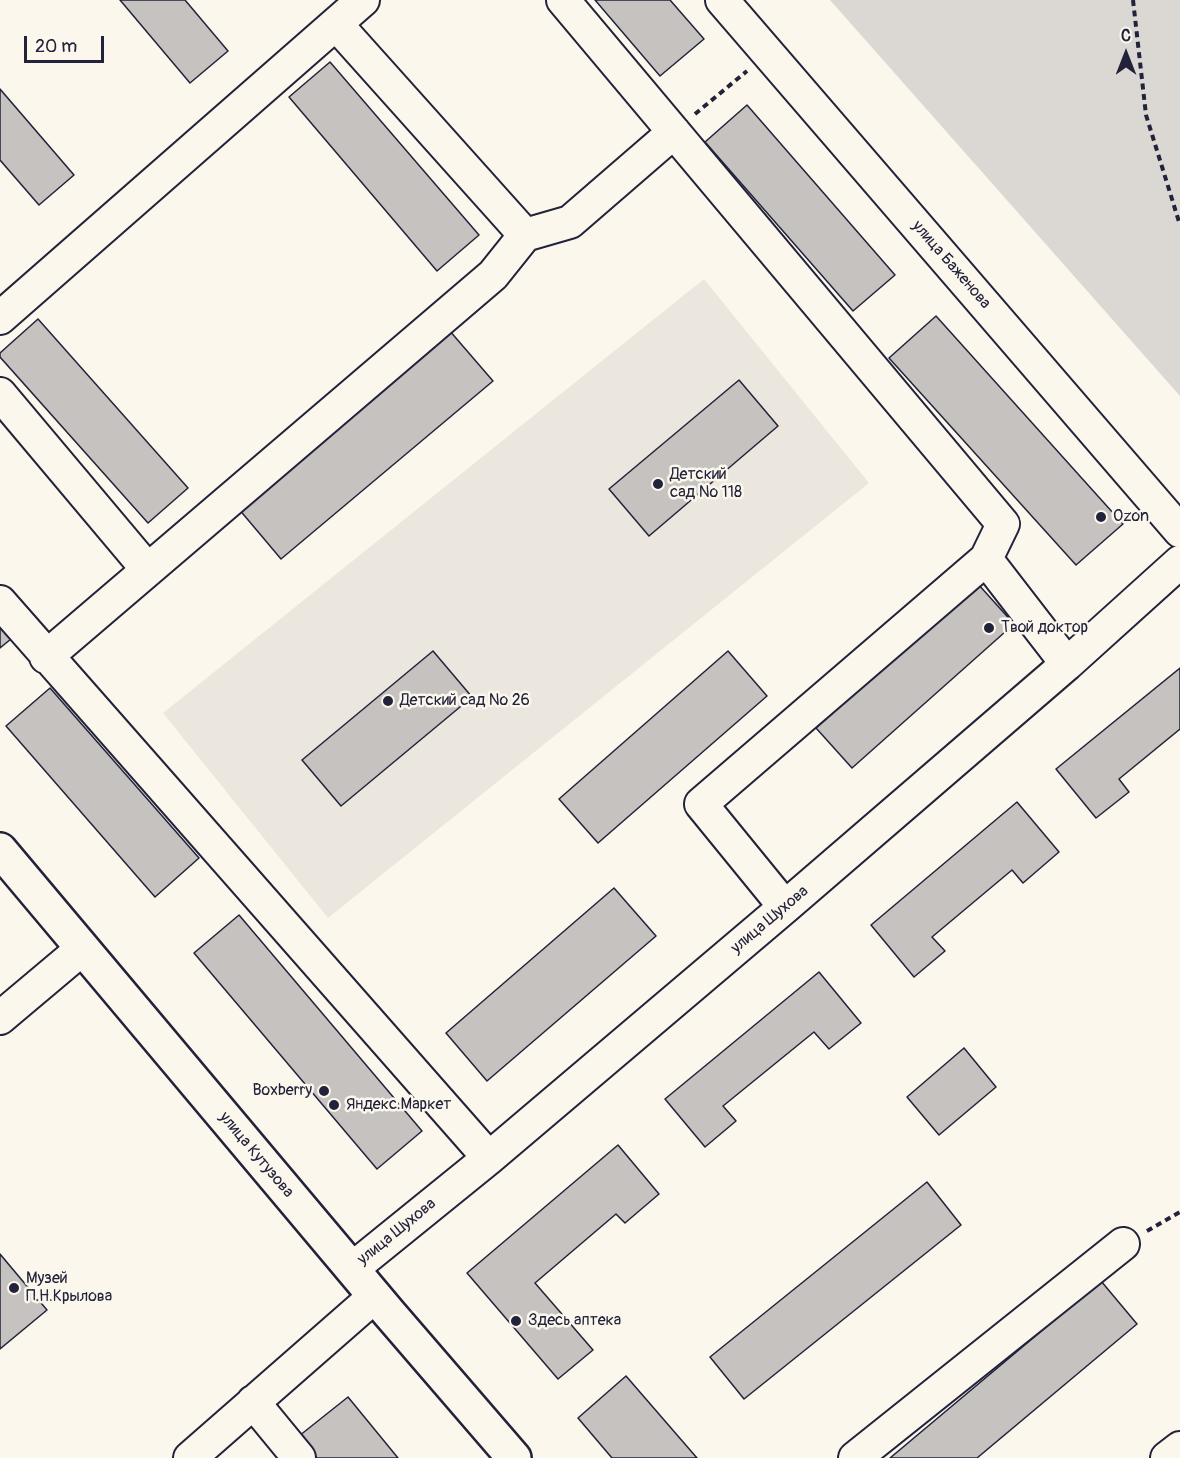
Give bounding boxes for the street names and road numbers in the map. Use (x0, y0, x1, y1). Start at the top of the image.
street label: улица Баженова (908, 217, 994, 313)
street label: улица Шухова (727, 882, 813, 958)
street label: улица Кутузова (215, 1108, 297, 1202)
street label: улица Шухова (354, 1195, 440, 1269)

